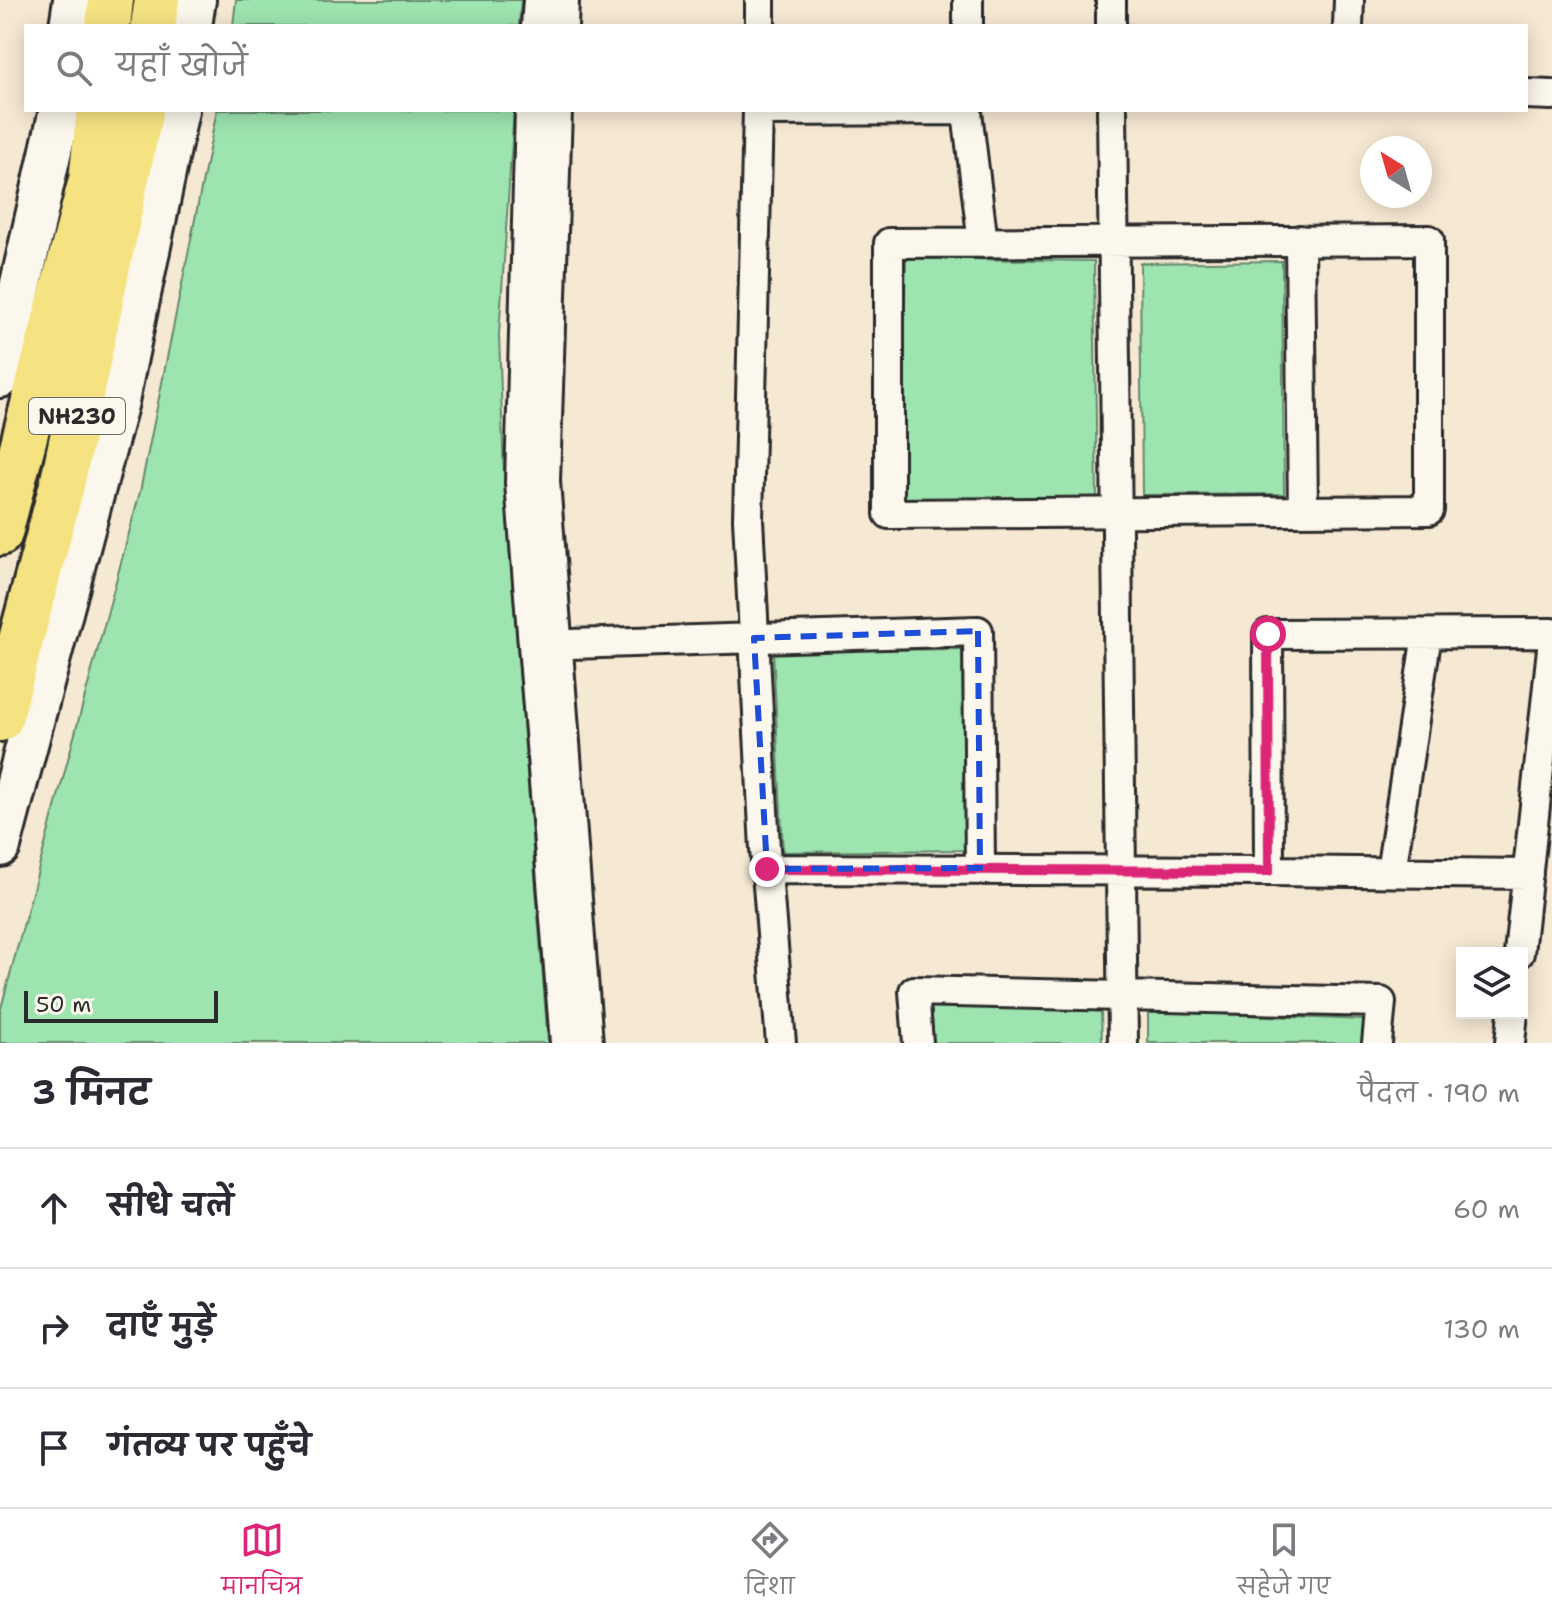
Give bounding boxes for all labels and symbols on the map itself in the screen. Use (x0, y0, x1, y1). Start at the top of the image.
north arrow (1360, 136, 1432, 208)
road number: NH230 (29, 398, 125, 434)
route start (1250, 616, 1286, 652)
route end (749, 851, 785, 887)
scale bar (24, 987, 218, 1023)

